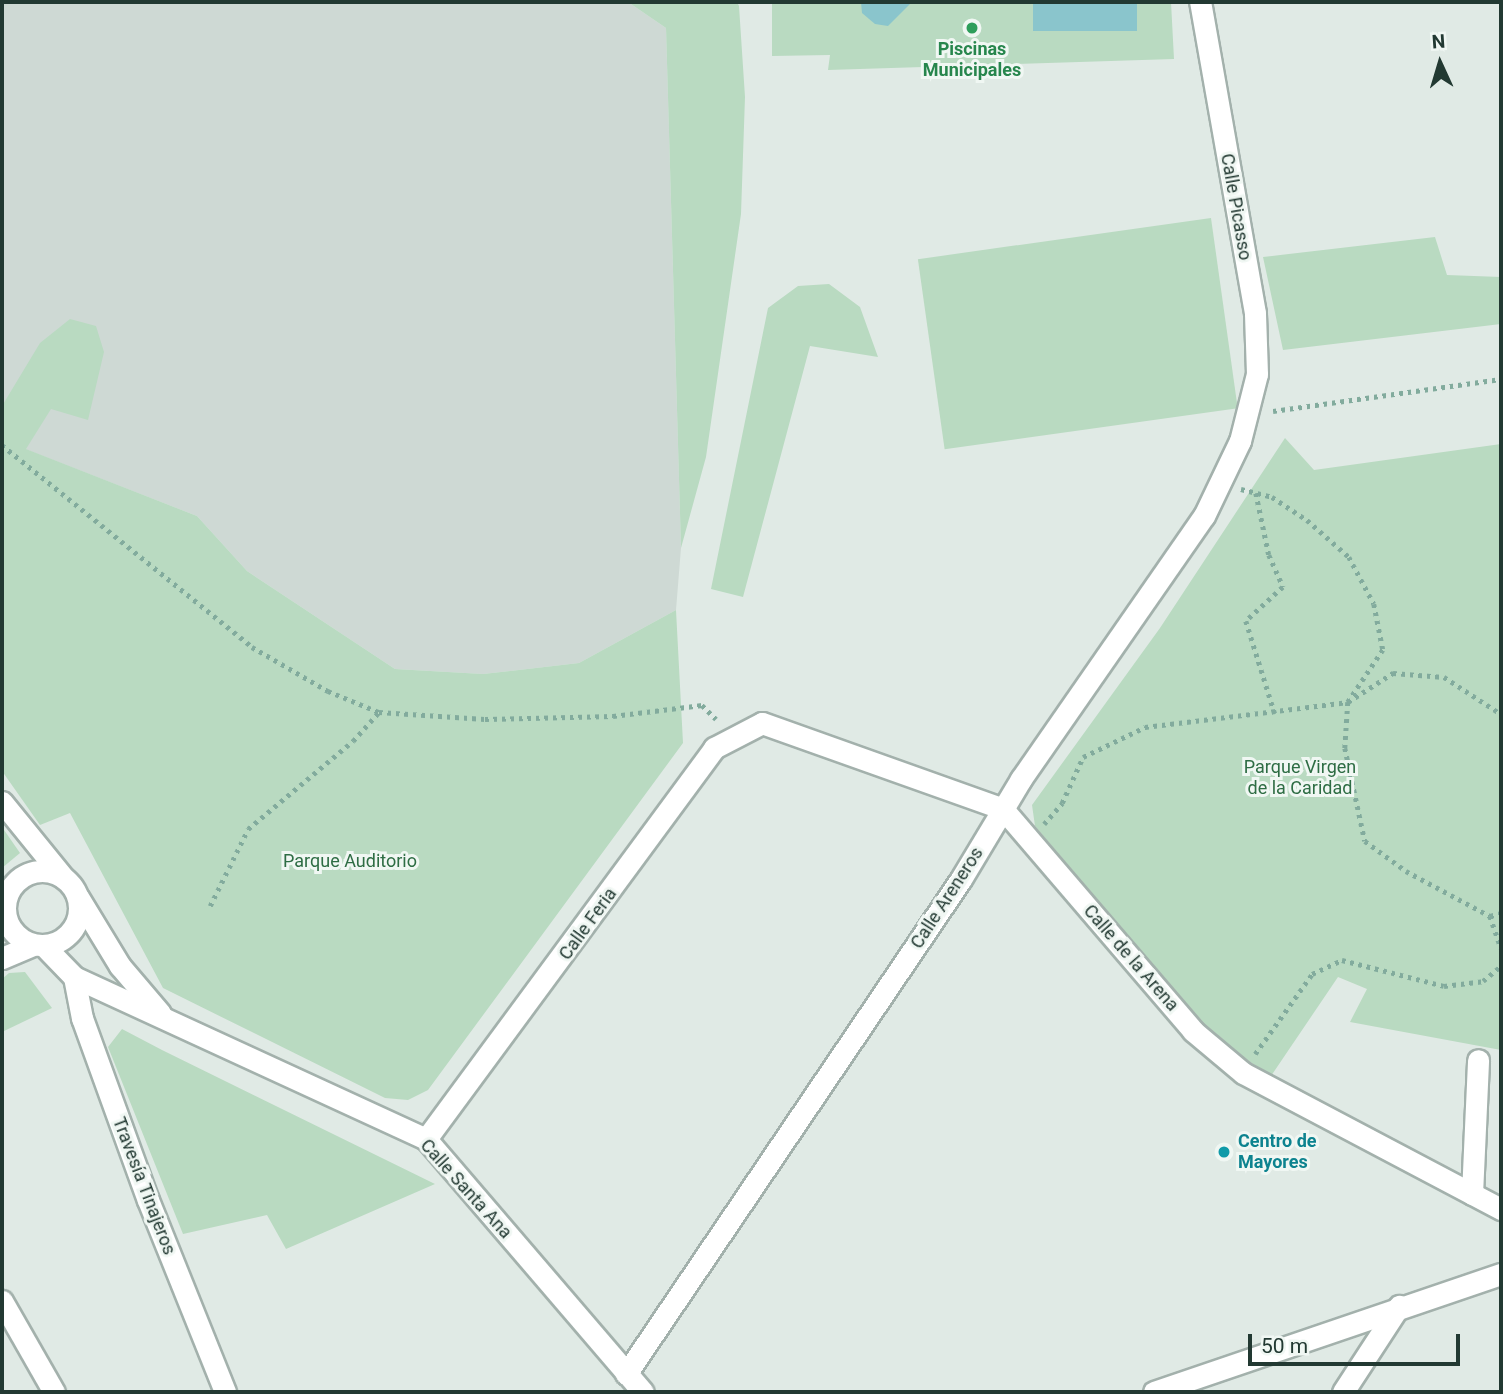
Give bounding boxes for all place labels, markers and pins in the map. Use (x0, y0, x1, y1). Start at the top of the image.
marker: Piscinas Municipales (964, 20, 980, 36)
place label: Piscinas Municipales (923, 39, 1021, 82)
place label: Centro de Mayores (1238, 1131, 1316, 1174)
marker: Centro de Mayores (1216, 1144, 1232, 1160)

